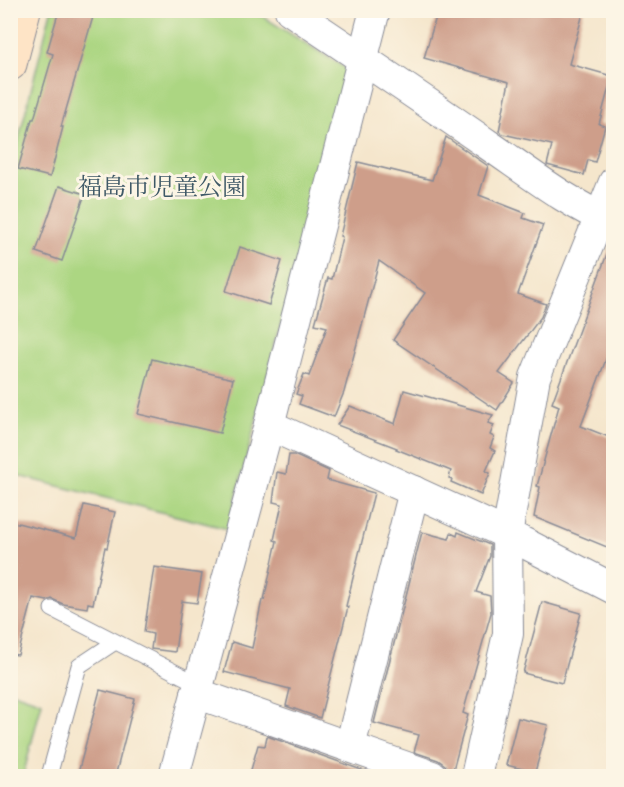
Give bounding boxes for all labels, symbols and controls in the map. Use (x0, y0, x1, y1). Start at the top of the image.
park label: 福島市児童公園 (78, 171, 246, 202)

